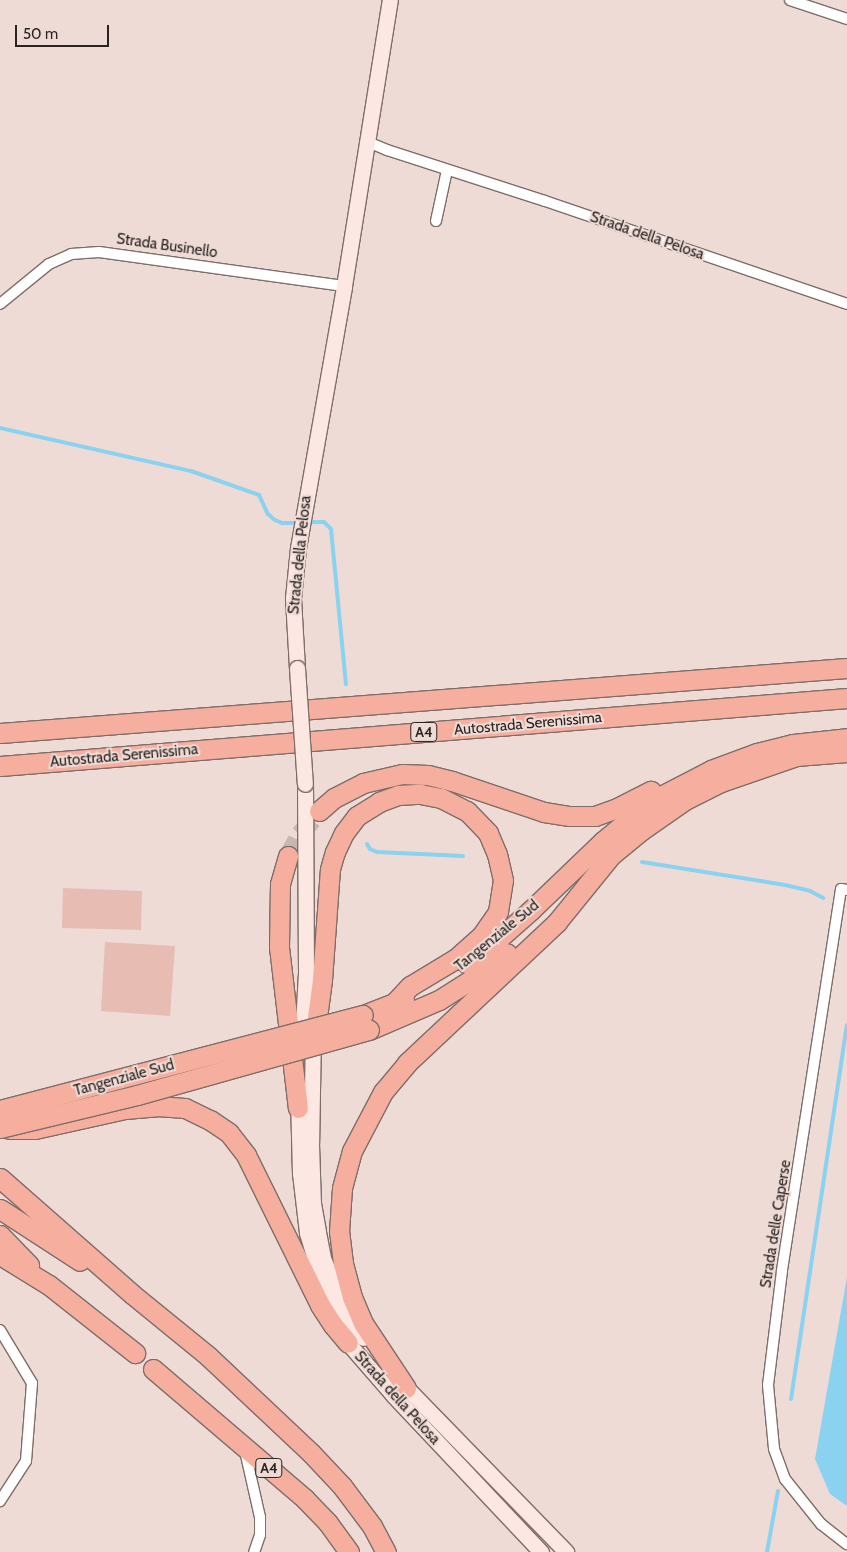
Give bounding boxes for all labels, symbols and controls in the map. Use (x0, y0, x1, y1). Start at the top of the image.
scale bar (18, 15, 111, 47)
text: 50 m (23, 25, 58, 43)
street label: Strada della Pelosa (588, 208, 706, 264)
street label: Strada Businello (115, 230, 219, 262)
street label: Strada della Pelosa (285, 495, 315, 615)
street label: Autostrada Serenissima (453, 709, 603, 739)
road number: A4 (410, 720, 438, 744)
street label: Autostrada Serenissima (49, 741, 199, 771)
street label: Tangenziale Sud (451, 897, 543, 975)
street label: Tangenziale Sud (72, 1056, 176, 1100)
street label: Strada delle Caperse (757, 1159, 795, 1289)
street label: Strada della Pelosa (350, 1348, 444, 1448)
road number: A4 (255, 1456, 283, 1480)

